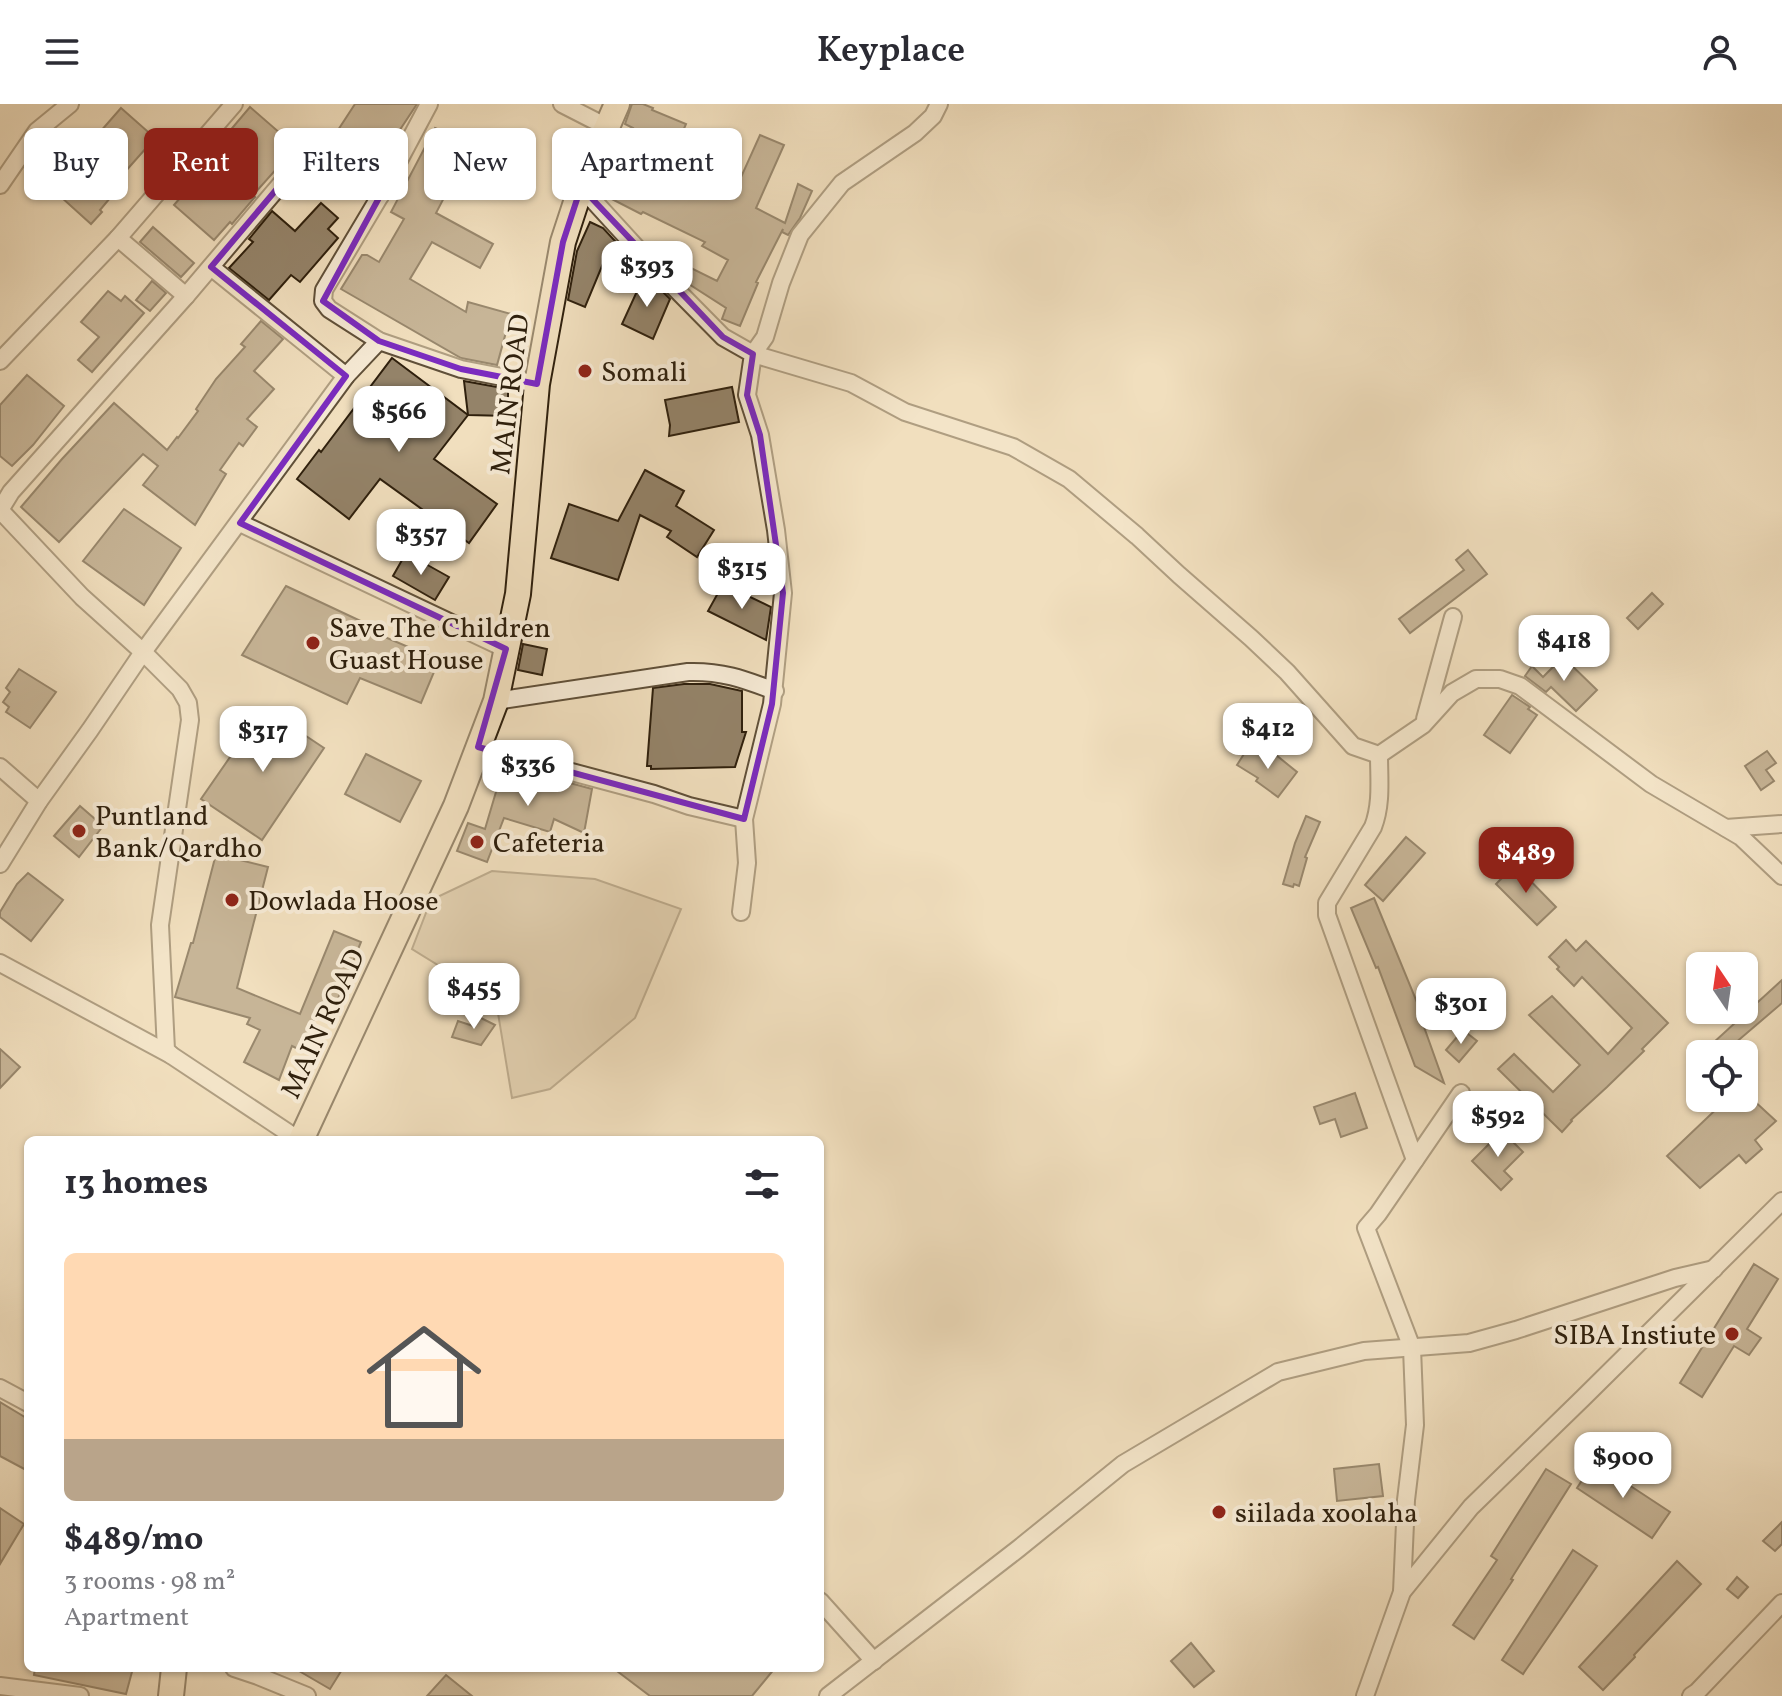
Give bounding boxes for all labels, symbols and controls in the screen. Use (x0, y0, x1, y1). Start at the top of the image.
text: Keyplace (817, 27, 965, 77)
icon: menu (40, 30, 84, 74)
icon: person (1698, 30, 1742, 74)
chip: Buy (24, 128, 128, 200)
chip: Rent (144, 128, 258, 200)
chip: Filters (274, 128, 408, 200)
chip: New (424, 128, 536, 200)
chip: Apartment (552, 128, 742, 200)
pin: $393 (600, 241, 694, 309)
text: $393 (620, 249, 674, 285)
street label: MAIN ROAD (482, 312, 541, 477)
place label: Somali (601, 354, 687, 393)
marker: Somali (576, 362, 594, 380)
pin: $566 (352, 386, 446, 454)
text: $566 (371, 394, 427, 430)
pin: $357 (374, 509, 468, 577)
text: $357 (395, 517, 447, 553)
pin: $315 (695, 543, 789, 611)
text: $315 (717, 551, 767, 587)
place label: Save The Children Guast House (329, 610, 551, 681)
pin: $418 (1517, 615, 1611, 683)
text: $418 (1537, 623, 1591, 659)
marker: Save The Children Guast House (304, 634, 322, 652)
pin: $412 (1221, 703, 1315, 771)
pin: $317 (216, 706, 310, 774)
text: $412 (1241, 711, 1295, 747)
text: $317 (238, 714, 288, 750)
pin: $336 (481, 740, 575, 808)
text: $336 (500, 748, 556, 784)
place label: Puntland Bank/Qardho (95, 798, 262, 869)
marker: Puntland Bank/Qardho (70, 822, 88, 840)
place label: Cafeteria (493, 825, 605, 864)
pin: $489 (1479, 827, 1573, 895)
marker: Cafeteria (468, 833, 486, 851)
text: $489 (1497, 835, 1555, 871)
place label: Dowlada Hoose (248, 883, 439, 922)
marker: Dowlada Hoose (223, 891, 241, 909)
street label: MAIN ROAD (273, 943, 376, 1105)
north arrow (1686, 952, 1758, 1024)
map controls (1686, 952, 1758, 1112)
pin: $455 (427, 963, 521, 1031)
text: $455 (447, 971, 501, 1007)
pin: $301 (1414, 978, 1508, 1046)
text: $301 (1434, 986, 1488, 1022)
button: locate (1686, 1040, 1758, 1112)
pin: $592 (1451, 1091, 1545, 1159)
text: $592 (1471, 1099, 1525, 1135)
text: 13 homes (64, 1161, 208, 1208)
icon: filters (740, 1162, 784, 1206)
icon: home (352, 1305, 496, 1449)
place label: SIBA Instiute (1553, 1317, 1716, 1356)
marker: SIBA Instiute (1723, 1325, 1741, 1343)
pin: $900 (1576, 1432, 1670, 1500)
text: $900 (1592, 1440, 1654, 1476)
place label: siilada xoolaha (1235, 1495, 1418, 1534)
marker: siilada xoolaha (1210, 1503, 1228, 1521)
text: $489/mo (64, 1517, 203, 1564)
text: 3 rooms · 98 m² (64, 1564, 235, 1600)
text: Apartment (64, 1600, 189, 1636)

